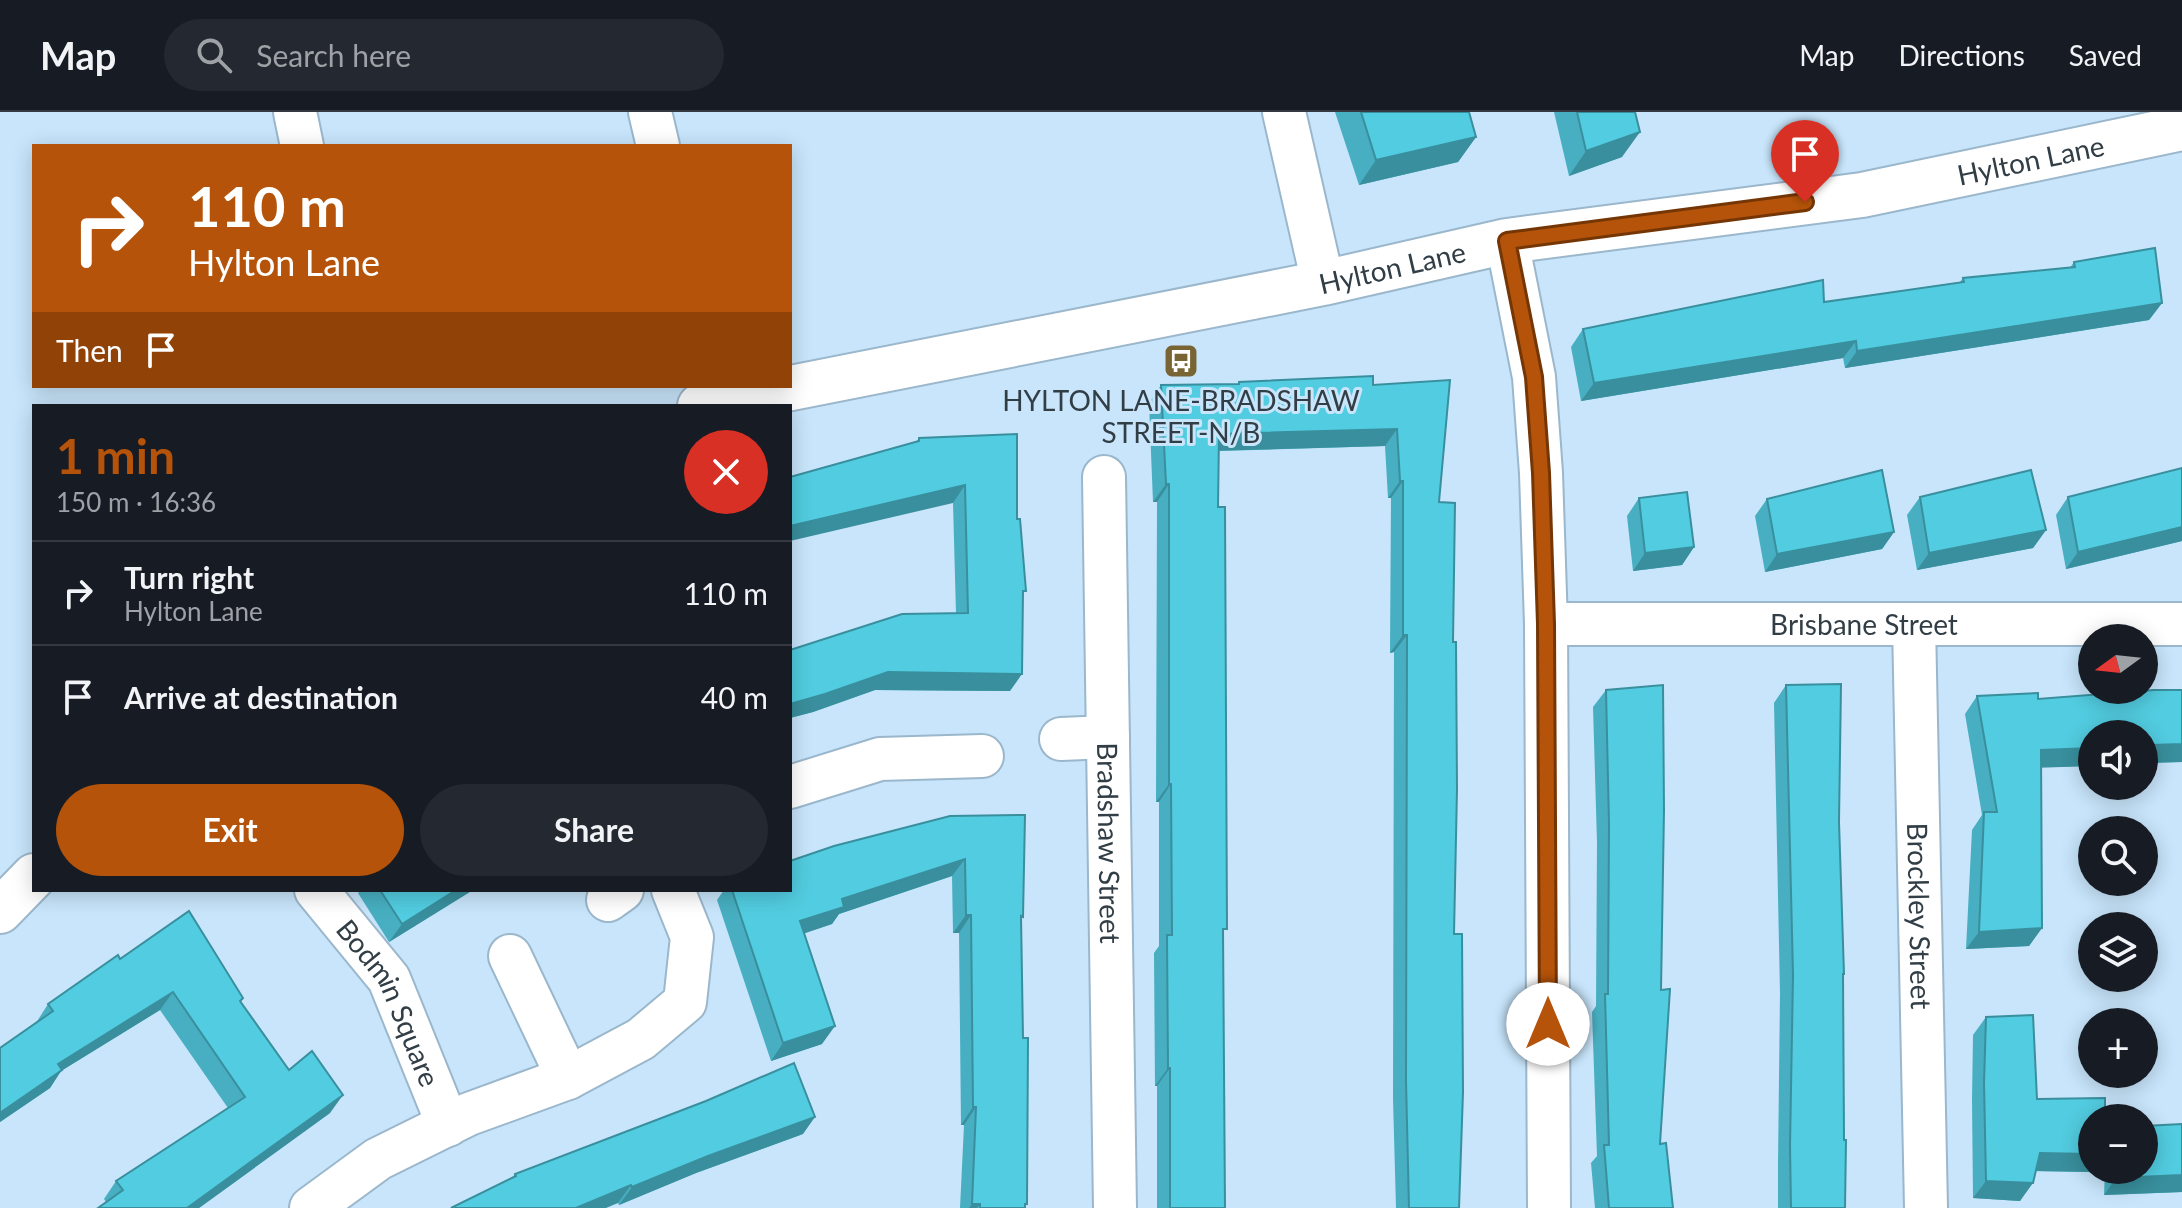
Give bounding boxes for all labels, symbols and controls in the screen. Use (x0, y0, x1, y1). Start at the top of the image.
search box (164, 19, 724, 91)
text: Map (40, 32, 116, 78)
icon: search (192, 33, 236, 77)
text: Search here (256, 37, 411, 73)
text: Map (1799, 38, 1854, 72)
text: Directions (1898, 38, 2025, 72)
text: Saved (2069, 38, 2142, 72)
pin (1771, 120, 1839, 202)
street label: Hylton Lane (1954, 128, 2107, 192)
icon: arrive (1783, 132, 1827, 176)
text: 110 m (188, 172, 346, 239)
icon: right (56, 176, 160, 280)
street label: Hylton Lane (1316, 234, 1469, 300)
text: Hylton Lane (188, 240, 380, 284)
icon: arrive (139, 328, 183, 372)
text: Then (56, 332, 123, 368)
bus stop icon: HYLTON LANE-BRADSHAW STREET-N/B (1162, 342, 1200, 380)
place label: HYLTON LANE-BRADSHAW STREET-N/B (1002, 383, 1360, 449)
text: 1 min (56, 427, 175, 484)
button: close (684, 430, 768, 514)
text: 150 m · 16:36 (56, 486, 216, 518)
text: Turn right (124, 559, 254, 595)
icon: right (56, 571, 100, 615)
text: 110 m (683, 575, 768, 611)
text: Hylton Lane (124, 595, 263, 627)
street label: Brisbane Street (1770, 607, 1958, 641)
north arrow (2078, 624, 2158, 704)
map controls (2078, 624, 2158, 1184)
icon: arrive (56, 675, 100, 719)
text: Arrive at destination (124, 679, 398, 715)
text: 40 m (701, 679, 768, 715)
button: sound (2078, 720, 2158, 800)
street label: Bradshaw Street (1091, 742, 1128, 944)
button: Exit (56, 784, 404, 876)
button: Share (420, 784, 768, 876)
button: search (2078, 816, 2158, 896)
street label: Brockley Street (1901, 822, 1939, 1010)
street label: Bodmin Square (330, 912, 448, 1091)
button: layers (2078, 912, 2158, 992)
position arrow (1506, 982, 1590, 1066)
button: + (2078, 1008, 2158, 1088)
button: − (2078, 1104, 2158, 1184)

